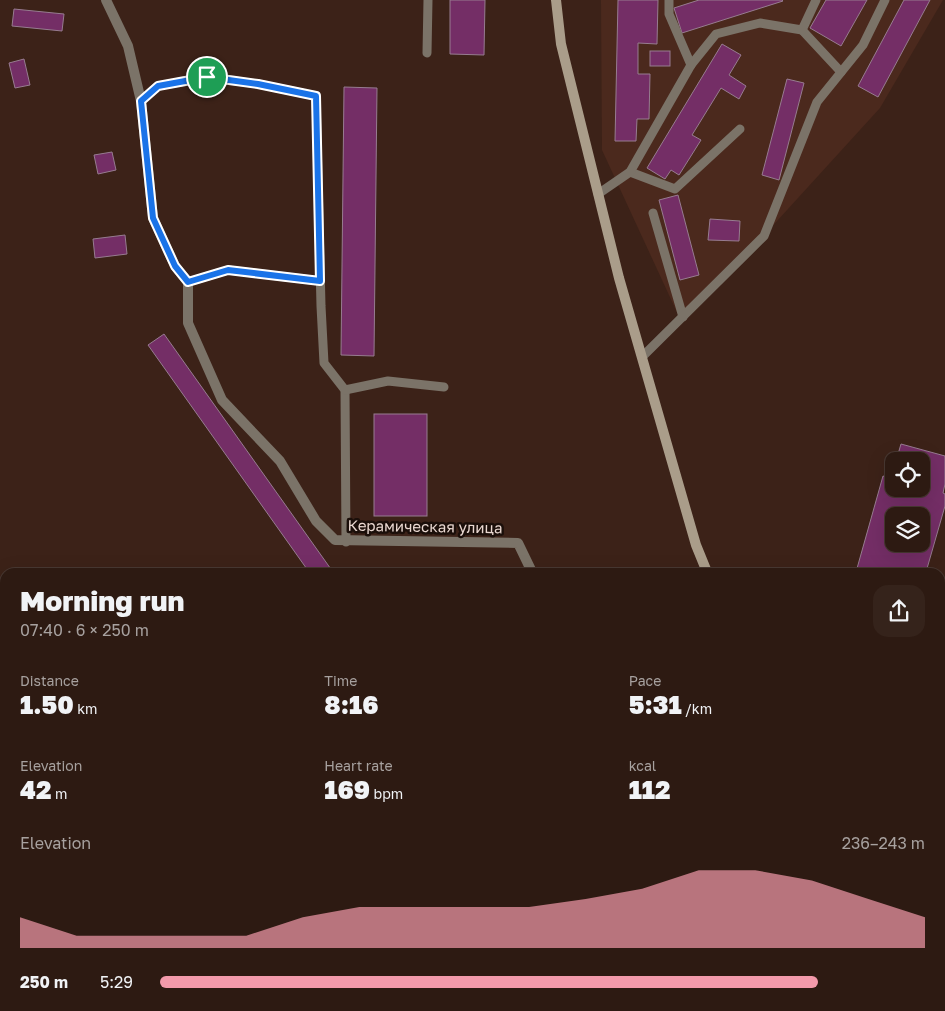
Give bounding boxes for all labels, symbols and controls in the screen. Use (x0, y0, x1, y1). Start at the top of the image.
pin (186, 56, 228, 98)
icon: arrive (193, 63, 221, 91)
map controls (885, 452, 930, 552)
button: locate (885, 452, 930, 497)
button: layers (885, 507, 930, 552)
street label: Керамическая улица (347, 516, 503, 536)
text: Morning run (20, 584, 184, 617)
button: share (873, 585, 925, 637)
text: 07:40 · 6 × 250 m (20, 620, 149, 640)
text: Distance (20, 672, 79, 689)
text: Time (324, 672, 357, 689)
text: Pace (629, 672, 661, 689)
text: 1.50 (20, 689, 74, 720)
text: 8:16 (324, 689, 378, 720)
text: 5:31 (629, 689, 682, 720)
text: km (74, 700, 98, 717)
text: /km (682, 700, 712, 717)
text: Elevation (20, 757, 82, 774)
text: Heart rate (324, 757, 393, 774)
text: kcal (629, 757, 656, 774)
text: 42 (20, 774, 51, 805)
text: 169 (324, 774, 370, 805)
text: 112 (629, 774, 671, 805)
text: m (51, 785, 67, 802)
text: bpm (370, 785, 403, 802)
text: Elevation (20, 833, 91, 853)
text: 236–243 m (842, 833, 925, 853)
text: 250 m (20, 972, 68, 992)
text: 5:29 (100, 972, 133, 992)

